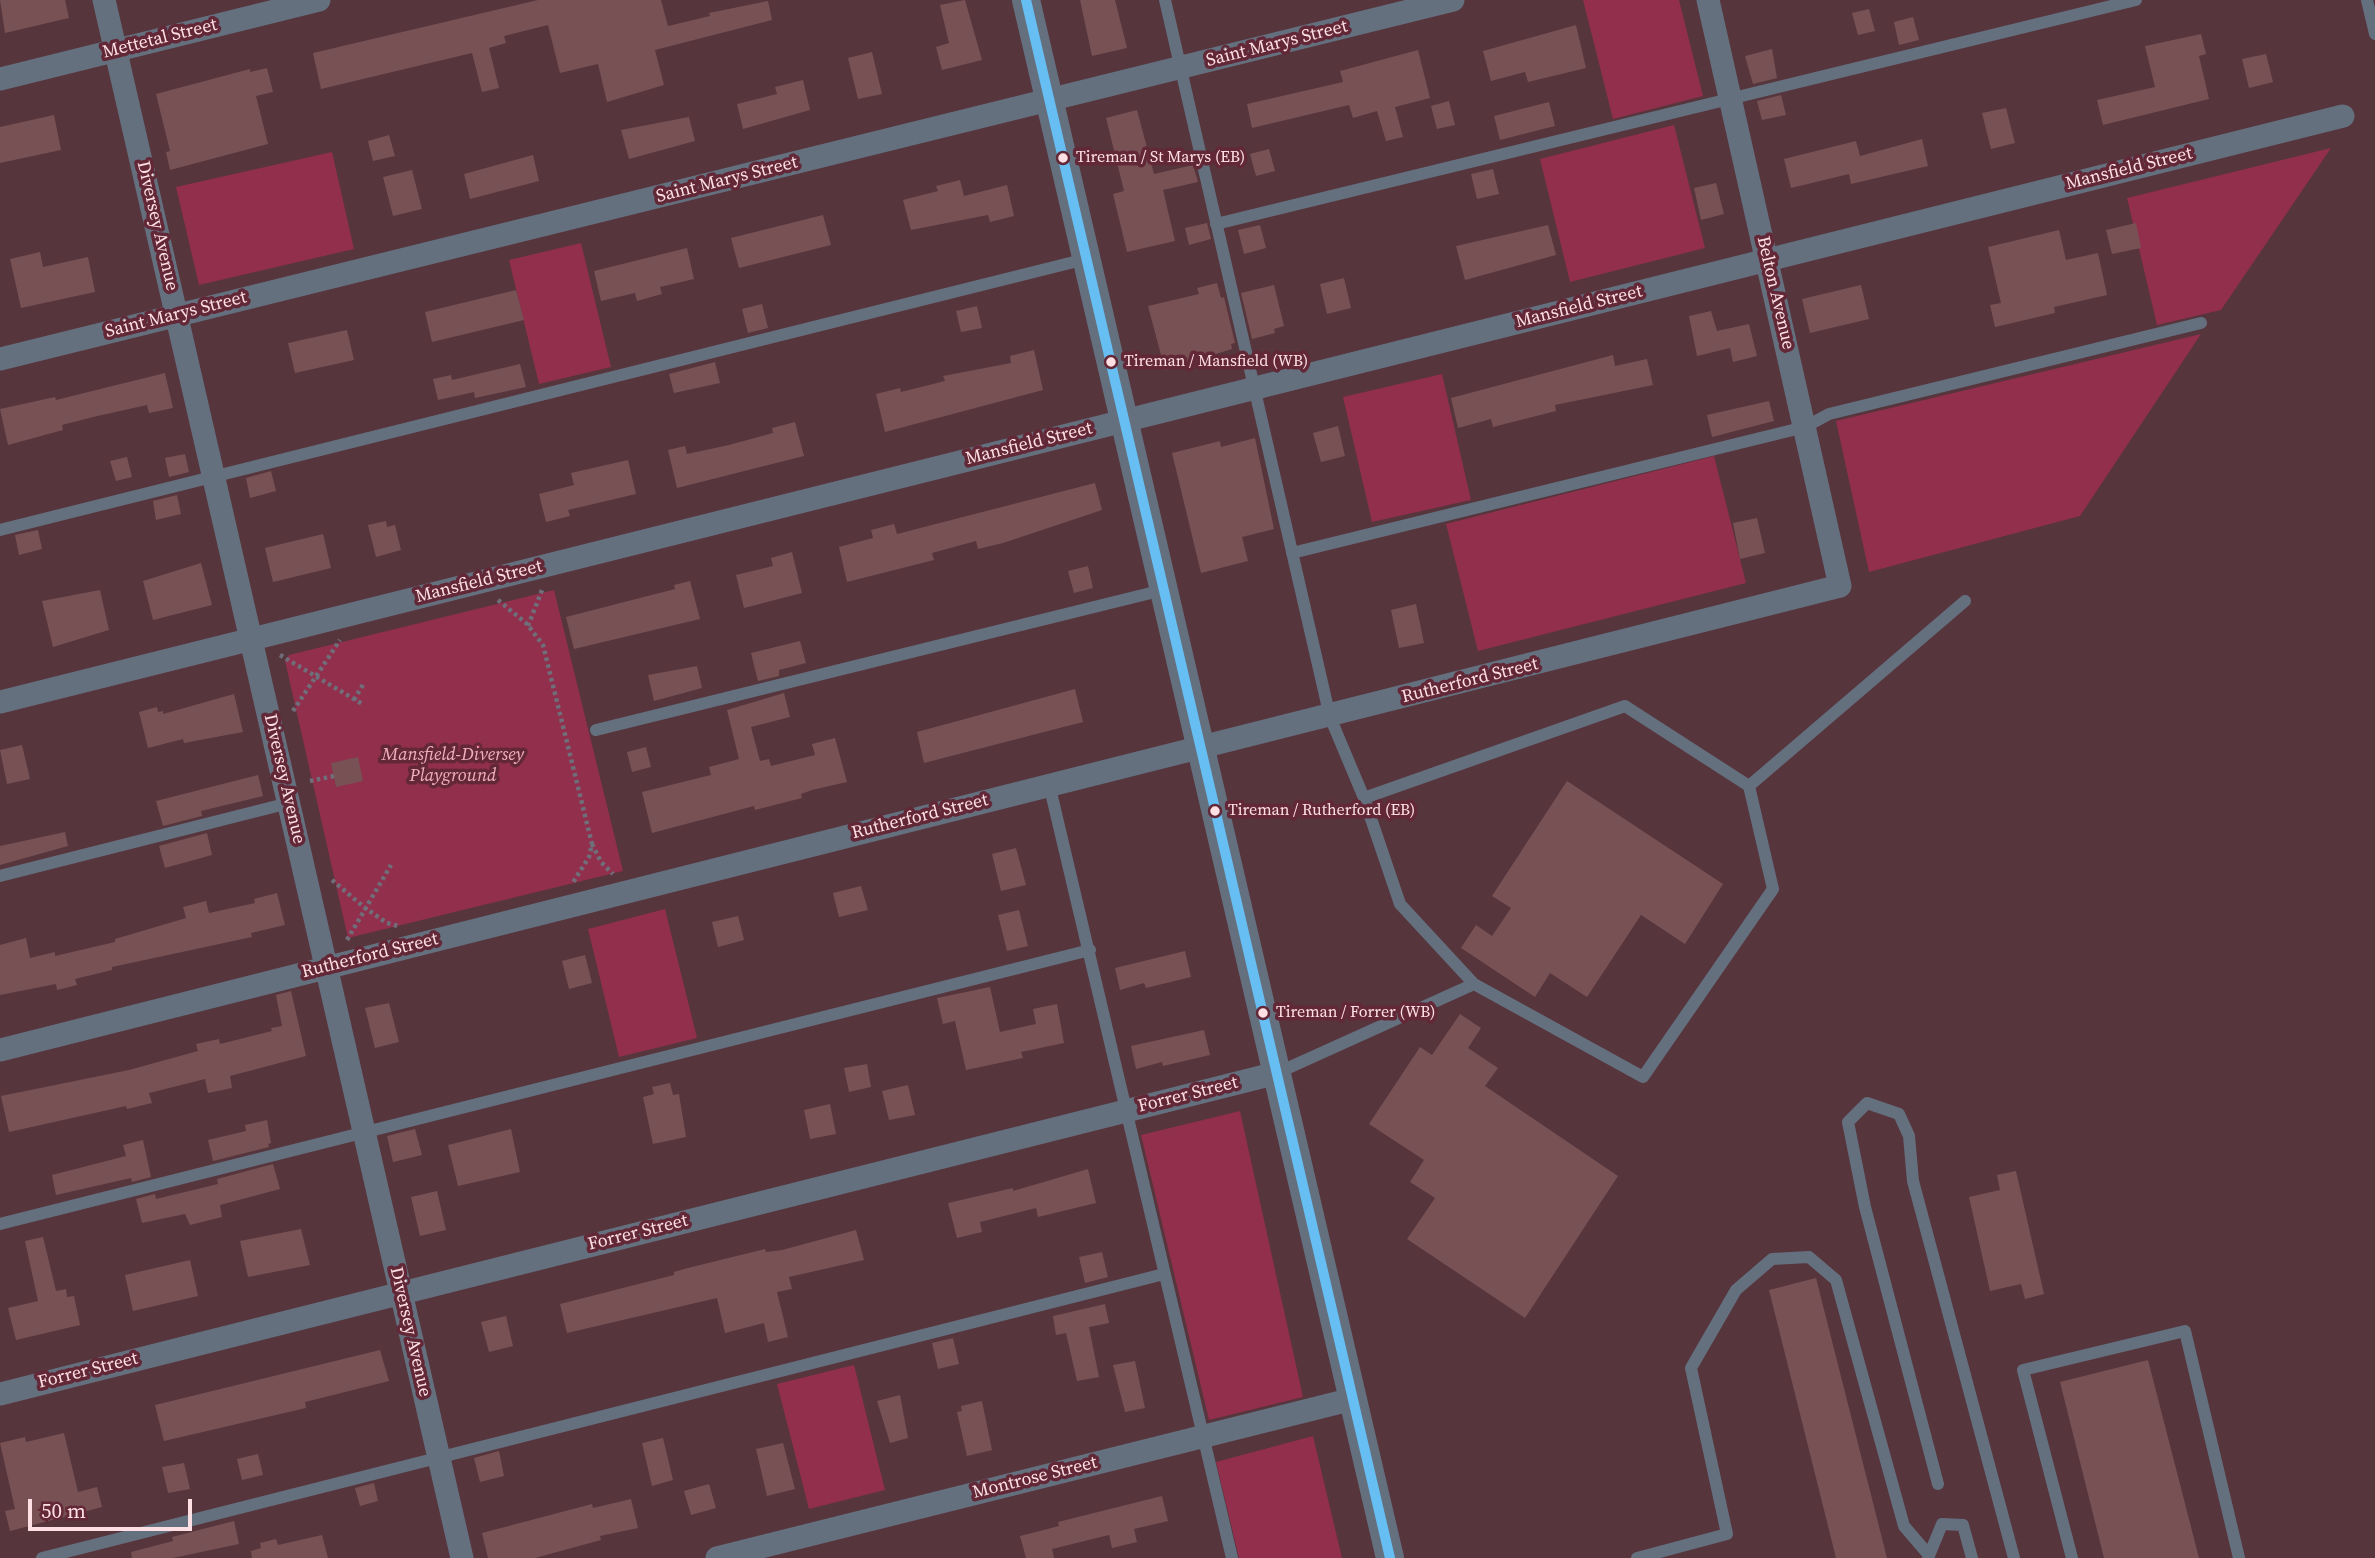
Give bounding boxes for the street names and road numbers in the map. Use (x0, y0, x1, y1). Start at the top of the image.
street label: Mettetal Street (101, 14, 219, 64)
street label: Saint Marys Street (1204, 16, 1350, 72)
street label: Mansfield Street (2063, 143, 2195, 195)
street label: Saint Marys Street (654, 152, 800, 208)
street label: Diversey Avenue (132, 159, 182, 293)
street label: Belton Avenue (1751, 234, 1799, 352)
street label: Mansfield Street (1513, 281, 1645, 333)
street label: Saint Marys Street (103, 287, 249, 343)
street label: Mansfield Street (963, 418, 1095, 470)
street label: Mansfield Street (413, 556, 545, 608)
street label: Rutherford Street (1400, 654, 1540, 708)
street label: Diversey Avenue (259, 712, 309, 846)
street label: Rutherford Street (850, 790, 990, 844)
street label: Rutherford Street (300, 929, 440, 983)
street label: Forrer Street (1136, 1072, 1240, 1118)
street label: Forrer Street (586, 1210, 690, 1256)
street label: Diversey Avenue (385, 1265, 435, 1399)
street label: Forrer Street (36, 1348, 140, 1394)
street label: Montrose Street (971, 1452, 1099, 1504)

